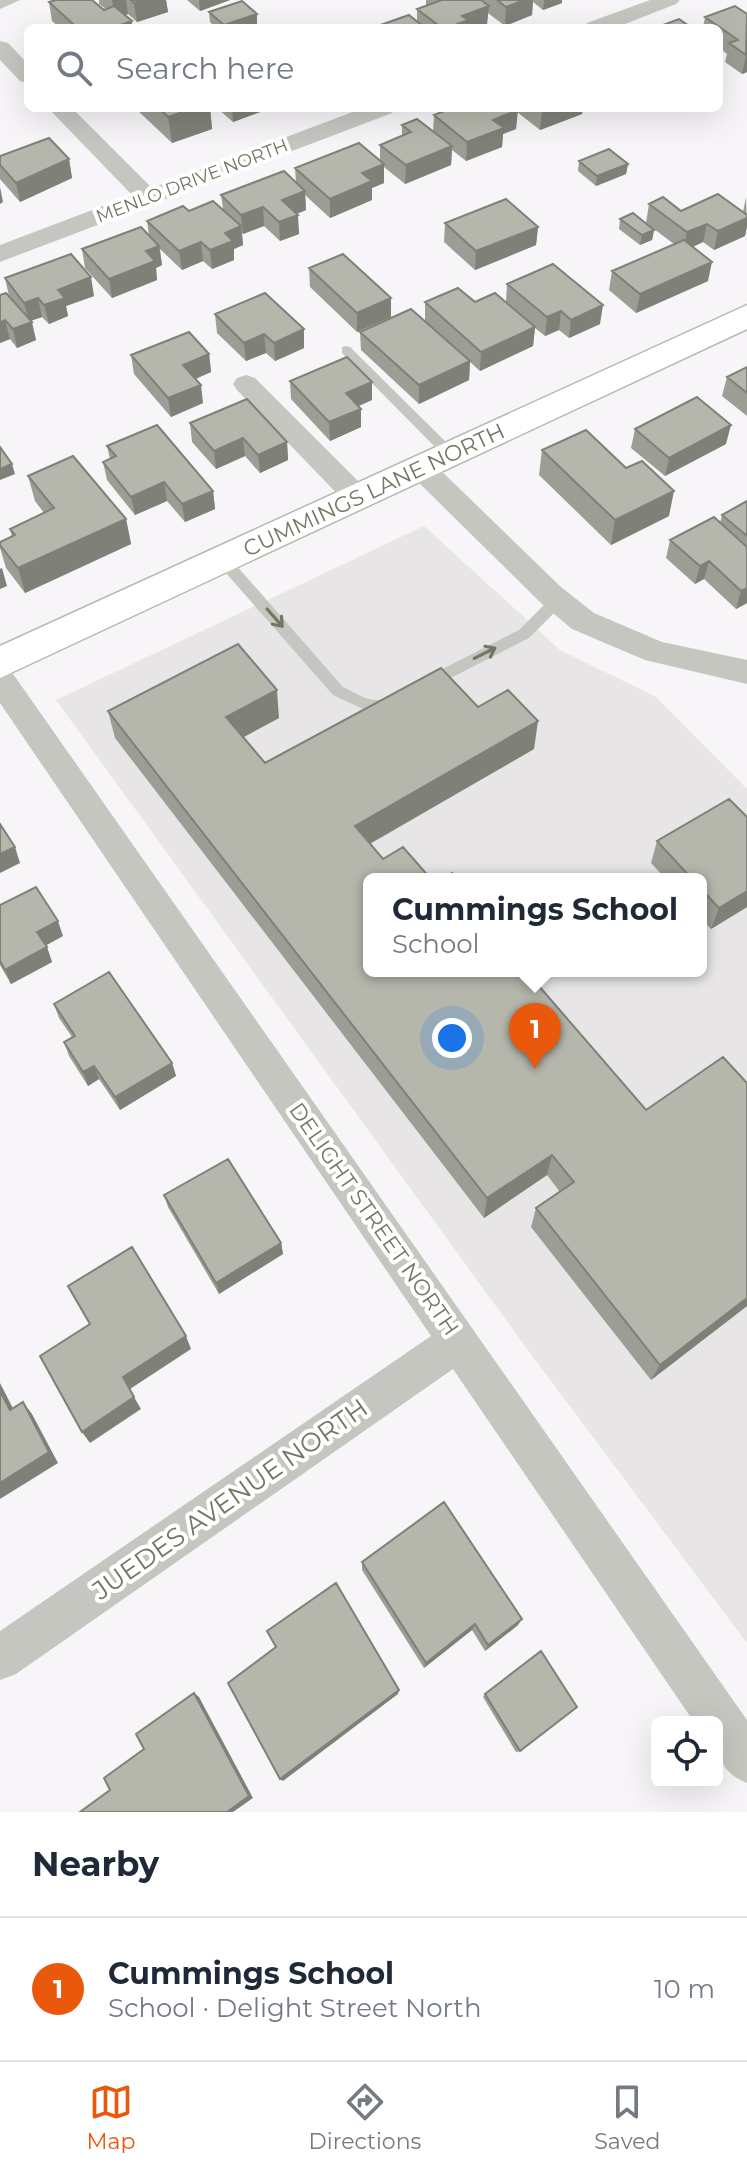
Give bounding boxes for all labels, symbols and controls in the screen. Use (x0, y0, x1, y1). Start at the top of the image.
search box (24, 24, 723, 112)
icon: search (52, 46, 96, 90)
text: Search here (116, 50, 294, 87)
street label: MENLO DRIVE NORTH (93, 134, 291, 228)
street label: CUMMINGS LANE NORTH (239, 417, 509, 563)
one-way arrow (265, 608, 283, 628)
one-way arrow (473, 645, 497, 661)
popup (363, 873, 707, 977)
text: Cummings School (392, 891, 678, 928)
text: School (392, 928, 480, 960)
pin: 1 (509, 1003, 561, 1069)
your location (432, 1018, 472, 1058)
street label: DELIGHT STREET NORTH (283, 1097, 465, 1341)
street label: JUEDES AVENUE NORTH (85, 1392, 374, 1607)
map controls (651, 1716, 723, 1788)
button: locate (651, 1716, 723, 1788)
text: Nearby (32, 1843, 159, 1885)
text: Cummings School (108, 1955, 394, 1992)
text: 1 (53, 1973, 63, 2005)
text: 10 m (654, 1973, 715, 2005)
text: School · Delight Street North (108, 1992, 482, 2024)
tab: Map (87, 2080, 135, 2155)
tab: Directions (309, 2080, 421, 2155)
tab: Saved (594, 2080, 660, 2155)

